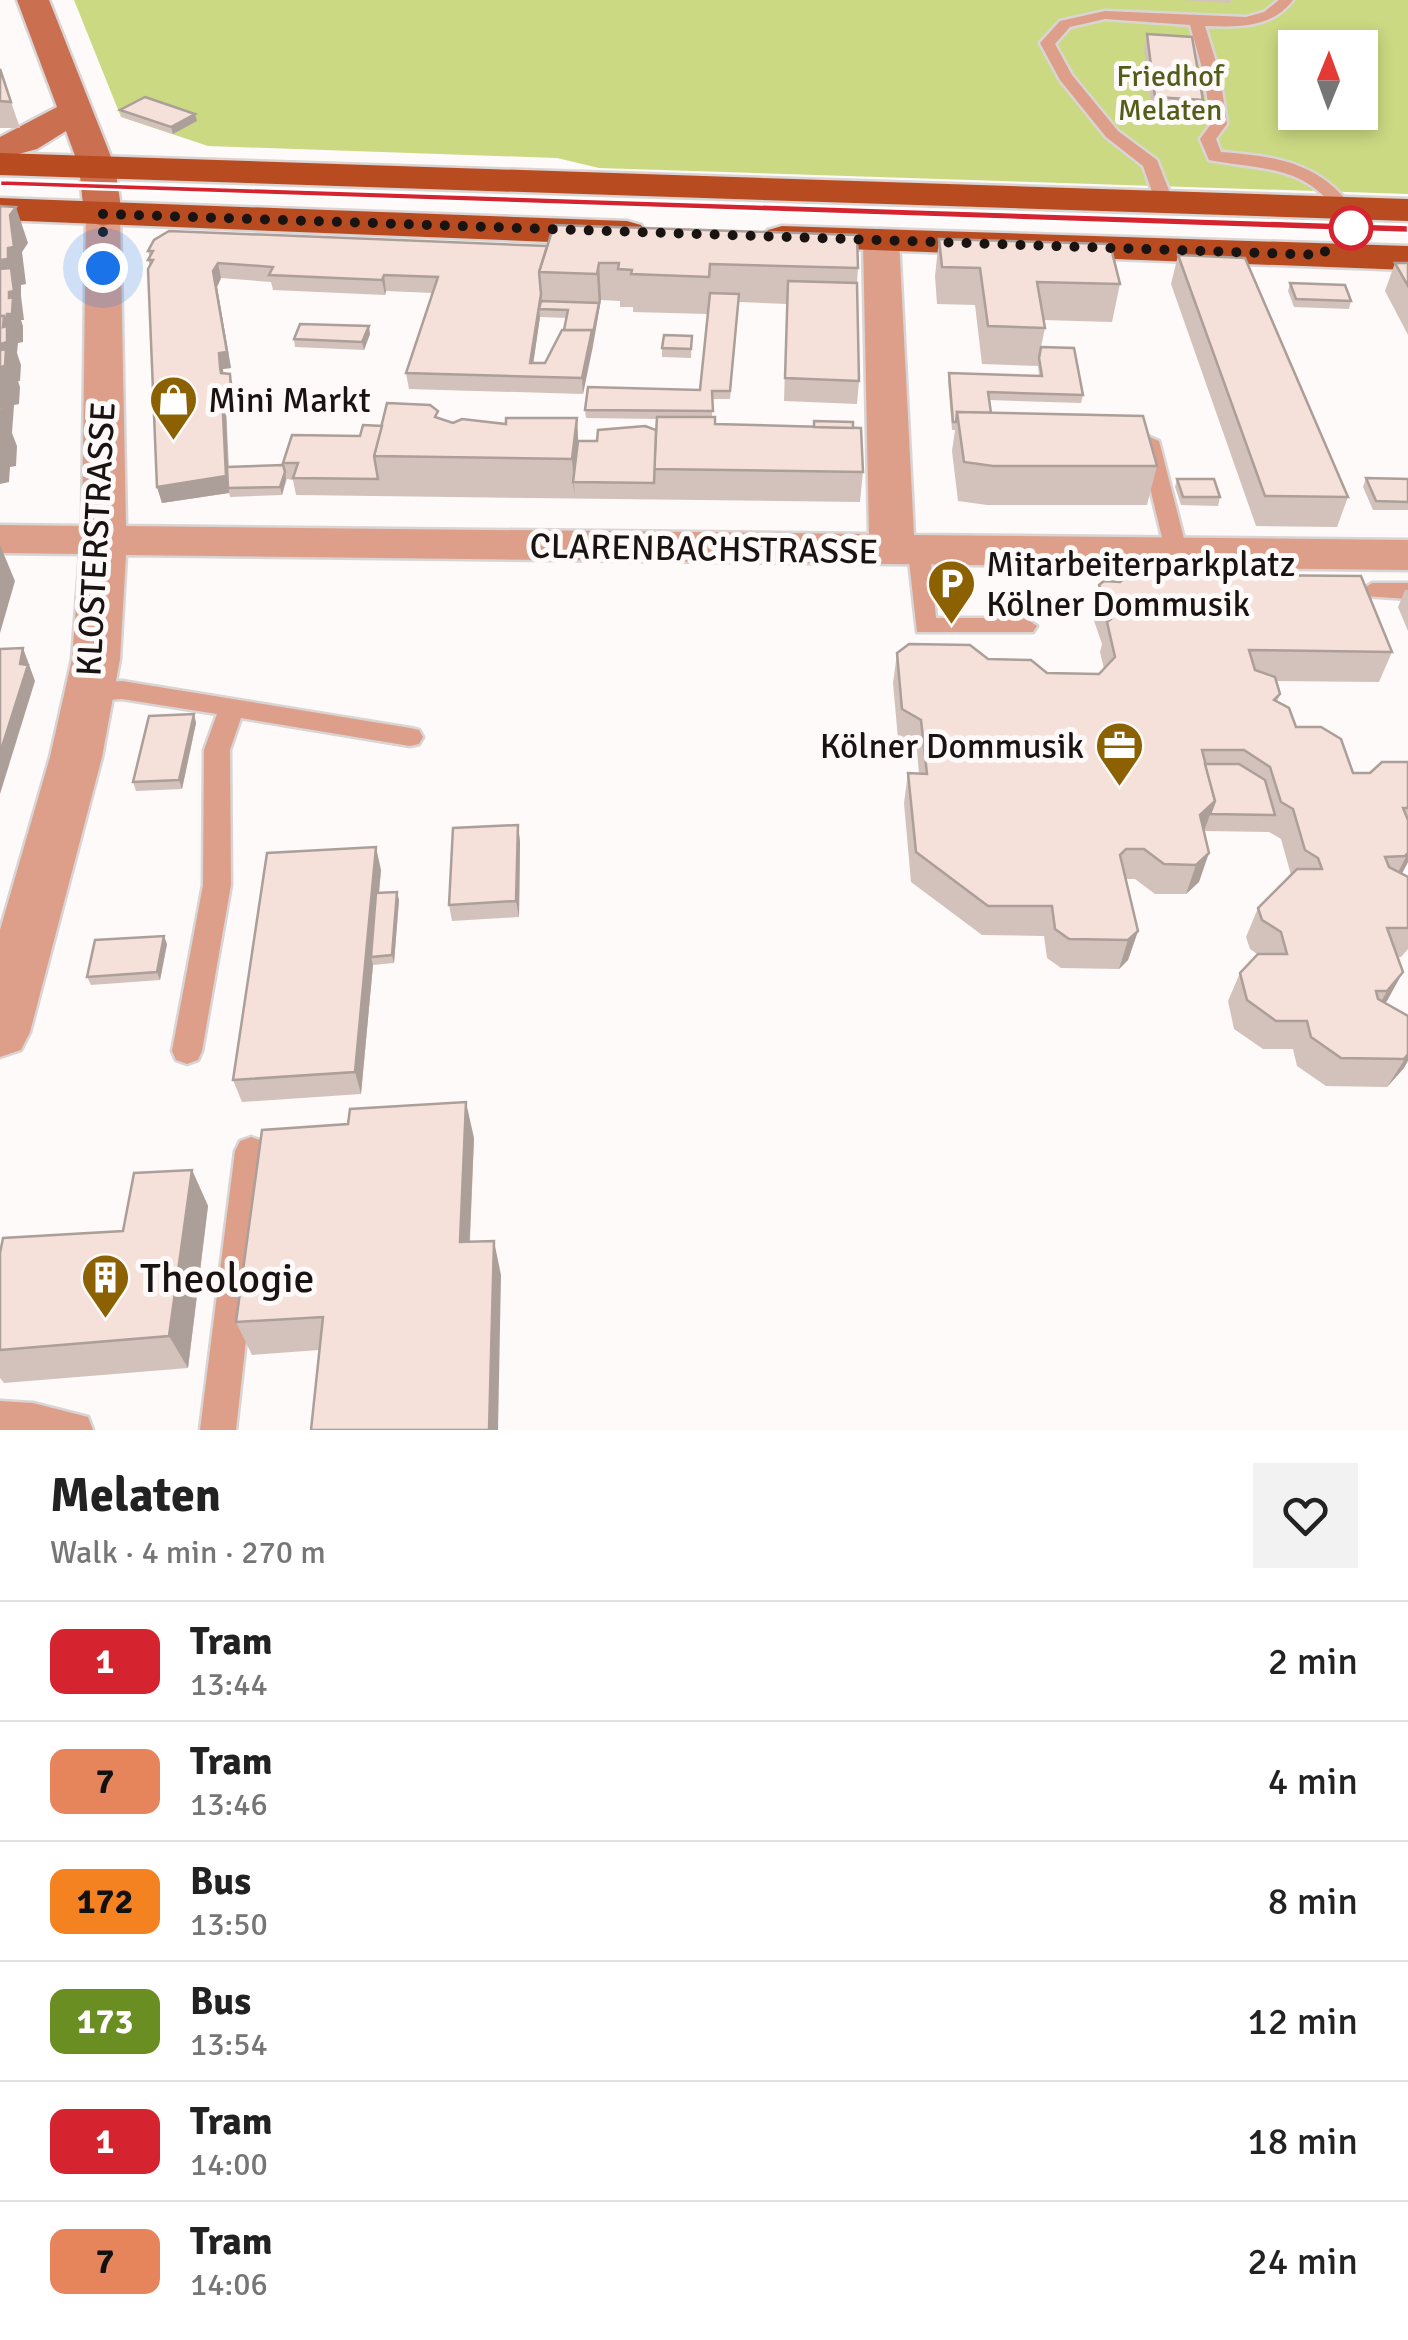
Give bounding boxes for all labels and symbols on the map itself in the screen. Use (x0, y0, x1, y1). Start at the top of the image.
north arrow (1278, 30, 1378, 130)
park label: Friedhof Melaten (1116, 58, 1226, 129)
unlabelled marker (1330, 207, 1372, 249)
your location (78, 243, 128, 293)
shop icon: Mini Markt (147, 374, 199, 442)
place label: Mini Markt (208, 379, 371, 422)
street label: KLOSTERSTRASSE (67, 401, 125, 677)
street label: CLARENBACHSTRASSE (529, 524, 879, 574)
place label: Mitarbeiterparkplatz Kölner Dommusik (986, 543, 1295, 626)
parking icon: Mitarbeiterparkplatz Kölner Dommusik (925, 558, 977, 626)
office icon: Kölner Dommusik (1093, 720, 1145, 788)
place label: Kölner Dommusik (820, 725, 1084, 768)
building icon: Theologie (79, 1252, 131, 1320)
place label: Theologie (140, 1253, 315, 1304)

